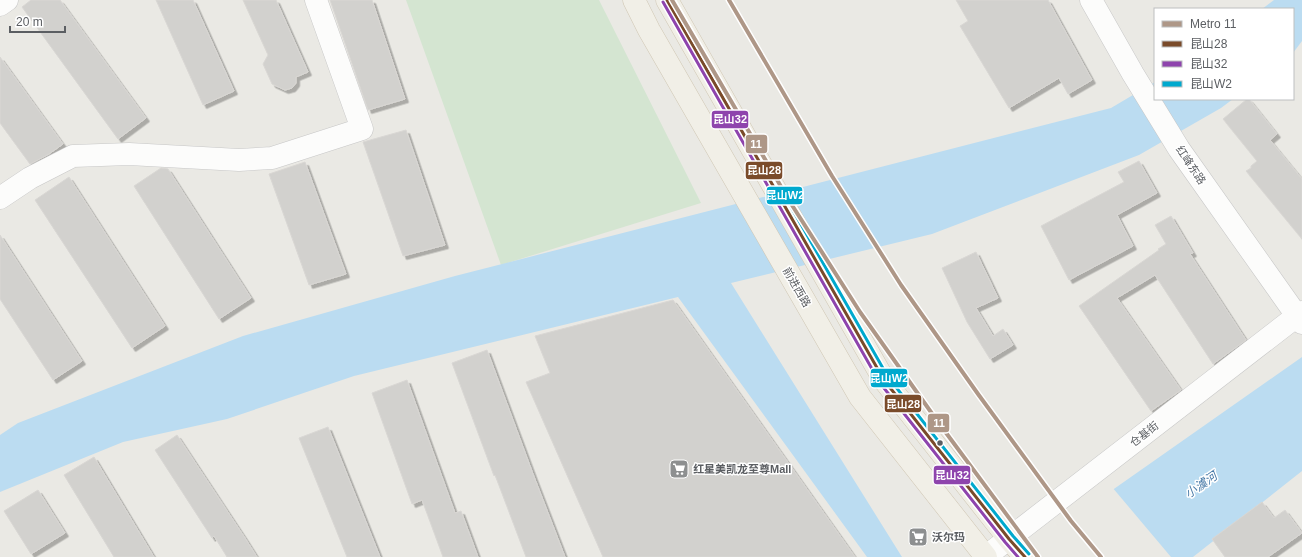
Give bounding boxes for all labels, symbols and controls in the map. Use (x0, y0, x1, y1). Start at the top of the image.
scale bar (10, 8, 65, 34)
legend (1154, 8, 1294, 100)
text: 20 m (16, 15, 43, 29)
text: Metro 11 (1190, 17, 1237, 31)
text: 昆山28 (1190, 37, 1228, 51)
text: 昆山32 (1190, 57, 1228, 71)
text: 昆山W2 (1190, 77, 1232, 91)
line badge: 昆山32 (711, 110, 749, 129)
text: 昆山32 (713, 113, 747, 125)
line badge: 11 (745, 134, 768, 154)
text: 11 (750, 138, 762, 150)
street label: 红峰东路 (1174, 143, 1208, 187)
line badge: 昆山28 (745, 161, 783, 180)
text: 昆山28 (747, 164, 781, 176)
line badge: 昆山W2 (766, 186, 803, 205)
text: 昆山W2 (766, 189, 804, 201)
street label: 前进西路 (781, 265, 813, 309)
line badge: 昆山W2 (870, 368, 908, 388)
text: 昆山W2 (870, 372, 908, 384)
line badge: 昆山28 (884, 394, 922, 413)
text: 昆山28 (886, 398, 920, 410)
line badge: 11 (927, 413, 950, 433)
text: 11 (933, 417, 945, 429)
street label: 仓基街 (1127, 419, 1161, 449)
unlabelled marker (935, 438, 945, 448)
supermarket icon: 红星美凯龙至尊Mall (668, 458, 690, 480)
place label: 红星美凯龙至尊Mall (693, 463, 791, 475)
line badge: 昆山32 (933, 465, 971, 485)
water label: 小澞河 (1182, 468, 1221, 501)
text: 昆山32 (935, 469, 969, 481)
supermarket icon: 沃尔玛 (907, 526, 929, 548)
place label: 沃尔玛 (932, 531, 965, 543)

